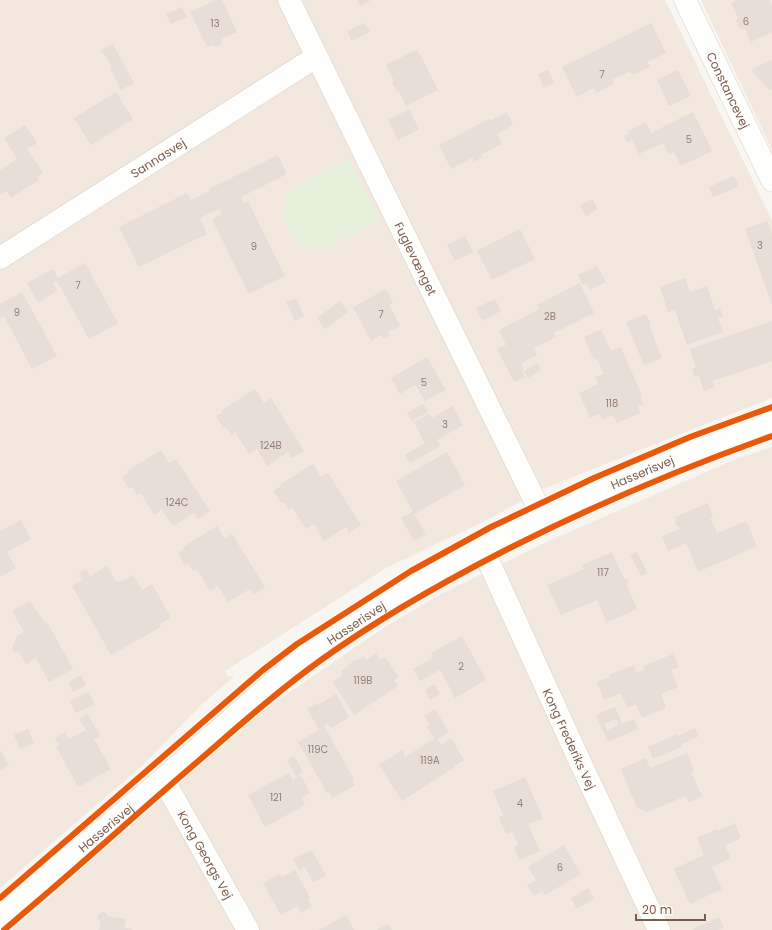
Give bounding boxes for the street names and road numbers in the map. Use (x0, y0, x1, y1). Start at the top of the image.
street label: Constancevej (703, 49, 754, 131)
street label: Sannasvej (127, 134, 189, 181)
street label: Fuglevænget (391, 219, 441, 298)
street label: Hasserisvej (608, 451, 676, 493)
street label: Hasserisvej (323, 597, 388, 648)
street label: Kong Frederiks Vej (539, 686, 600, 792)
street label: Hasserisvej (74, 799, 137, 856)
street label: Kong Georgs Vej (174, 807, 237, 902)

